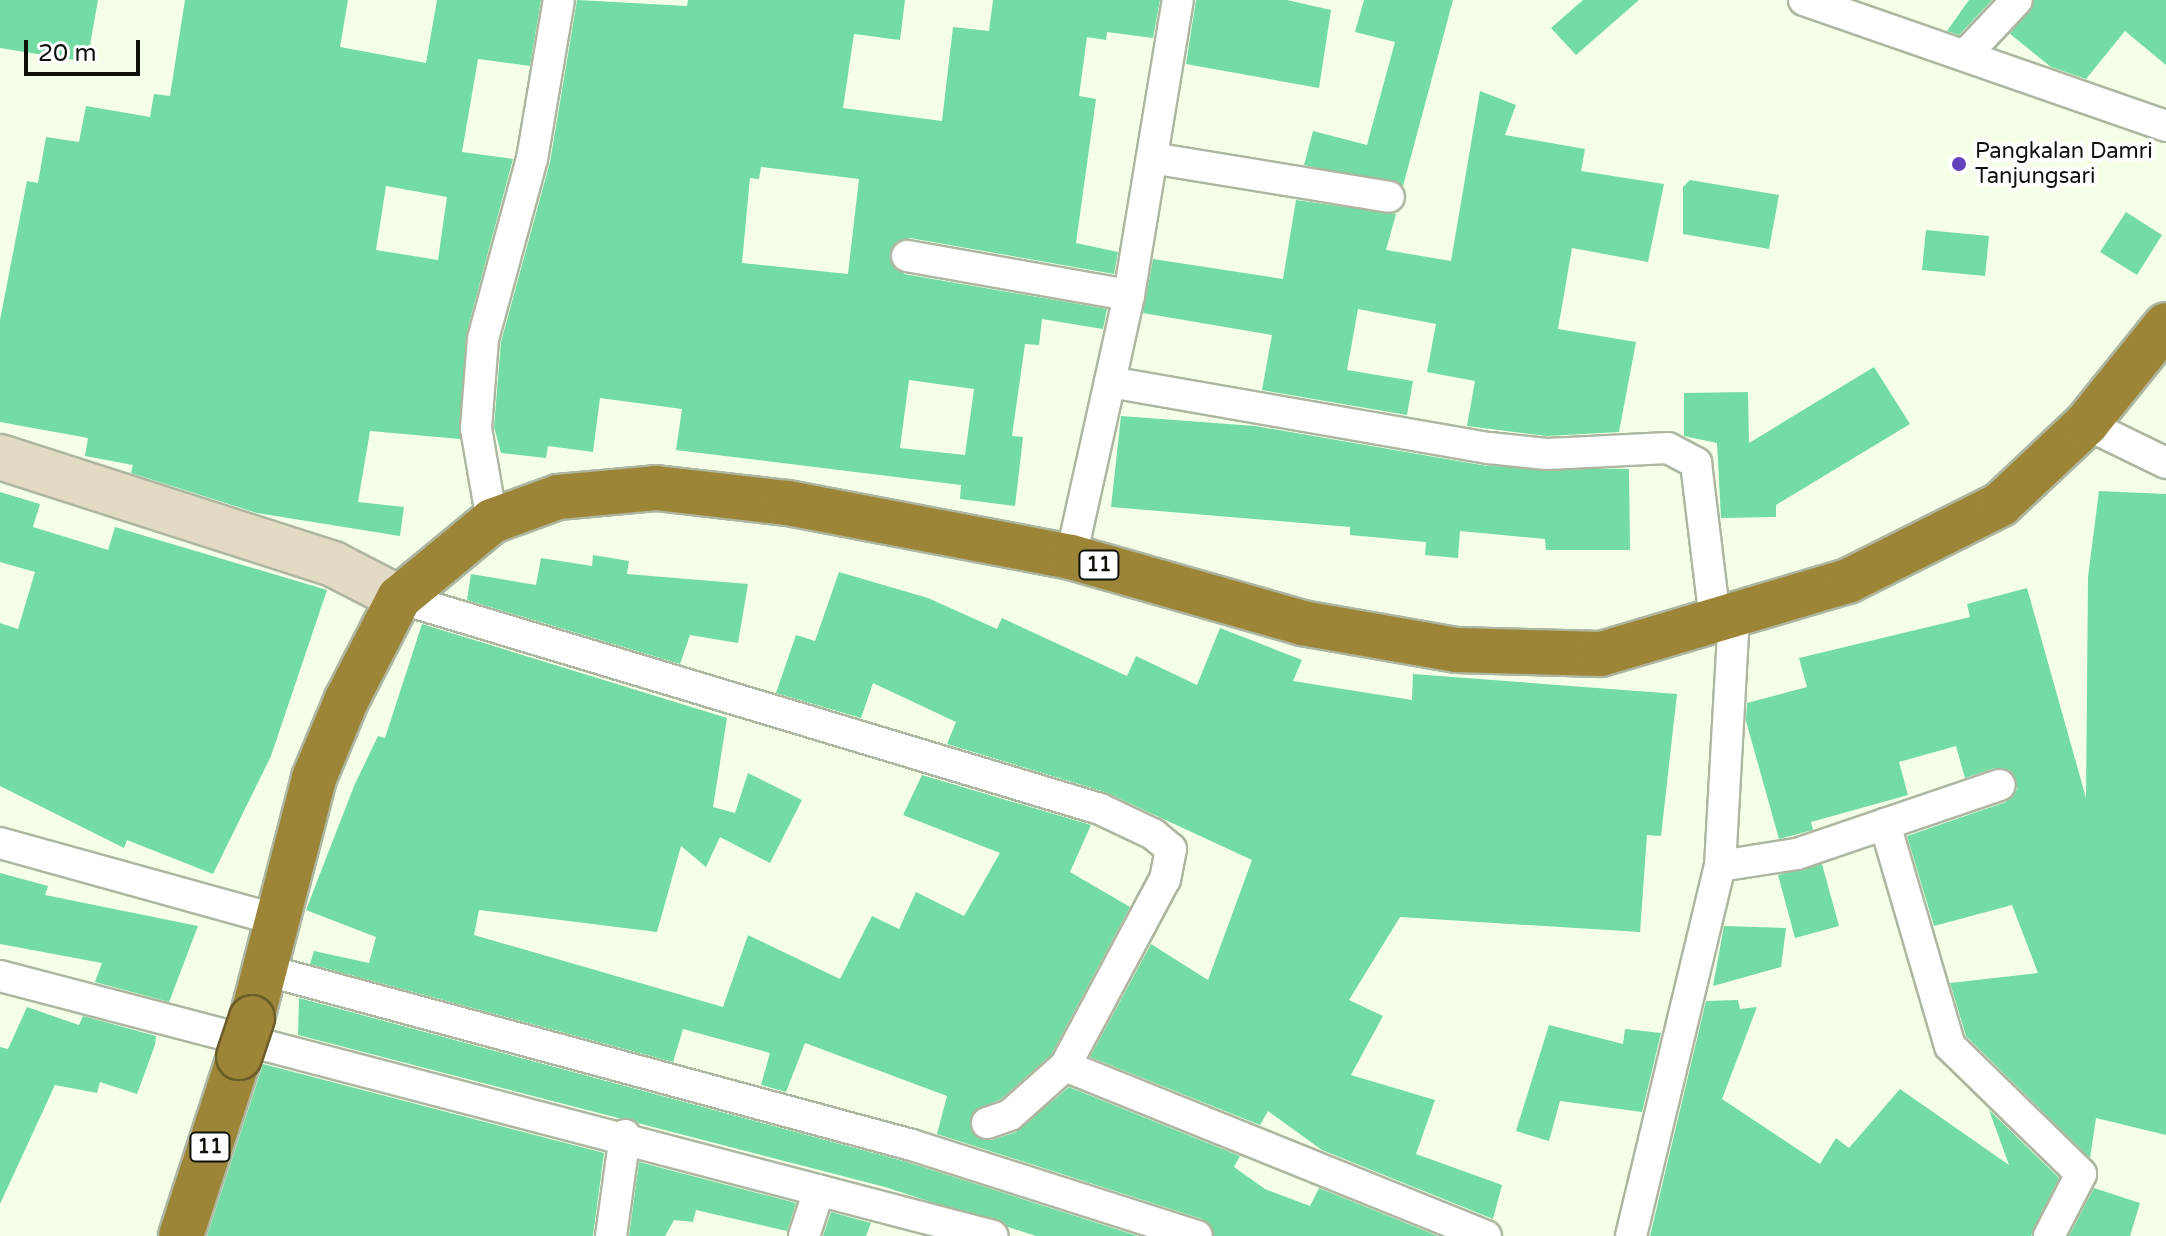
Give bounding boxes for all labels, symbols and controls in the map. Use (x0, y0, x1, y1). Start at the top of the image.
scale bar (28, 24, 144, 74)
text: 20 m (38, 39, 96, 68)
place label: Pangkalan Damri Tanjungsari (1975, 138, 2153, 190)
marker: Pangkalan Damri Tanjungsari (1950, 155, 1968, 173)
road number: 11 (1077, 549, 1121, 581)
road number: 11 (188, 1131, 232, 1163)

